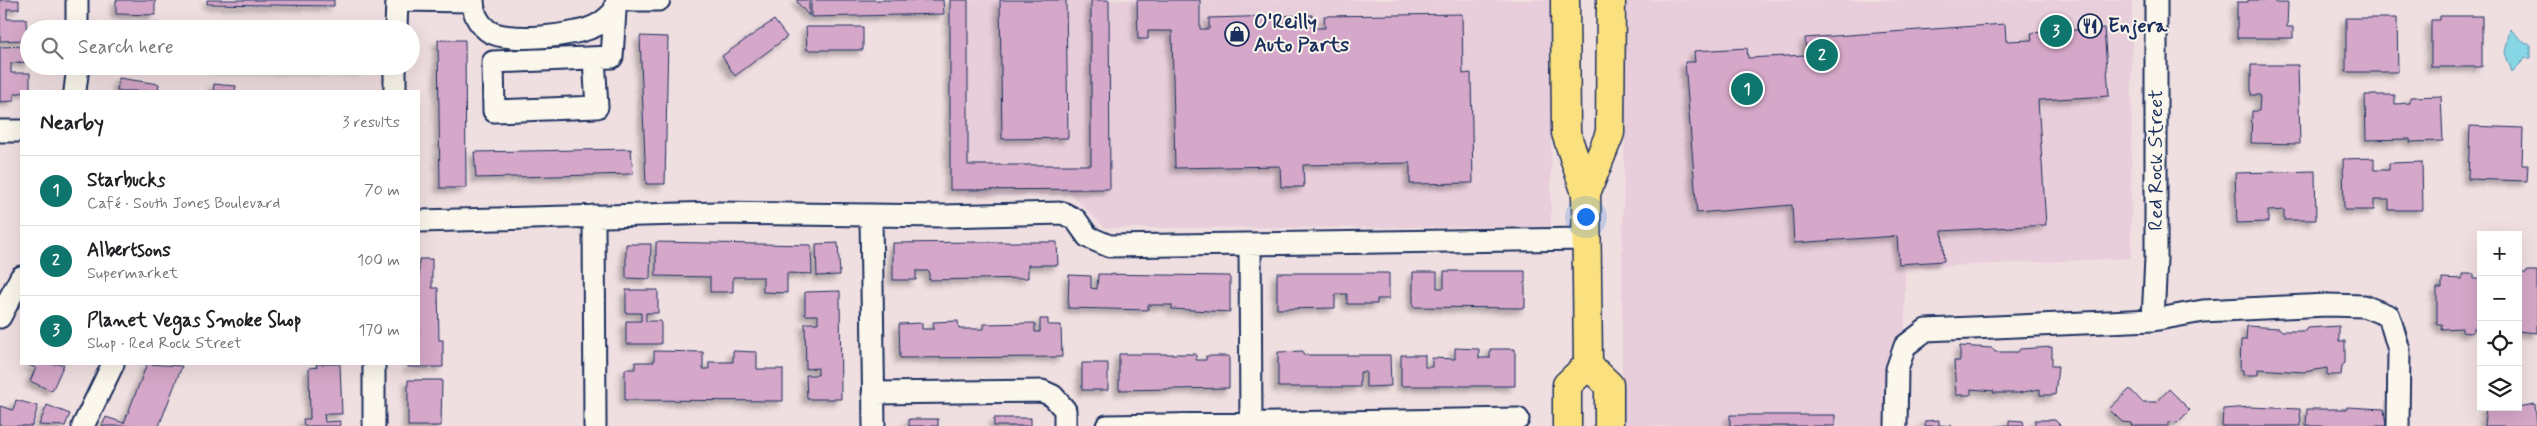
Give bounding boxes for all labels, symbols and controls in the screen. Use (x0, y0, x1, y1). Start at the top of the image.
place label: O'Reilly Auto Parts (1254, 9, 1349, 59)
pin: 3 (2040, 12, 2072, 50)
restaurant icon: Enjera (2077, 13, 2103, 39)
place label: Enjera (2108, 13, 2168, 40)
search box (20, 20, 420, 75)
shop icon: O'Reilly Auto Parts (1224, 21, 1250, 47)
icon: search (38, 34, 66, 62)
text: Search here (78, 35, 174, 60)
pin: 2 (1806, 36, 1838, 74)
pin: 1 (1731, 70, 1763, 108)
street label: Red Rock Street (2143, 89, 2170, 231)
text: Nearby (40, 109, 104, 137)
text: 3 results (342, 112, 400, 133)
text: Starbucks (87, 168, 165, 193)
text: 1 (52, 180, 60, 201)
text: 70 m (364, 180, 400, 201)
text: Café · South Jones Boulevard (87, 193, 280, 214)
your location (1573, 204, 1599, 230)
map controls (2477, 231, 2522, 411)
button: + (2477, 231, 2522, 276)
text: Albertsons (87, 238, 171, 263)
text: 2 (52, 250, 60, 271)
text: 100 m (357, 250, 400, 271)
text: Supermarket (87, 263, 178, 284)
button: − (2477, 276, 2522, 321)
text: Planet Vegas Smoke Shop (87, 308, 301, 333)
text: 3 (52, 320, 60, 341)
text: 170 m (358, 320, 400, 341)
button: locate (2477, 321, 2522, 366)
text: Shop · Red Rock Street (87, 333, 242, 354)
button: layers (2477, 366, 2522, 411)

